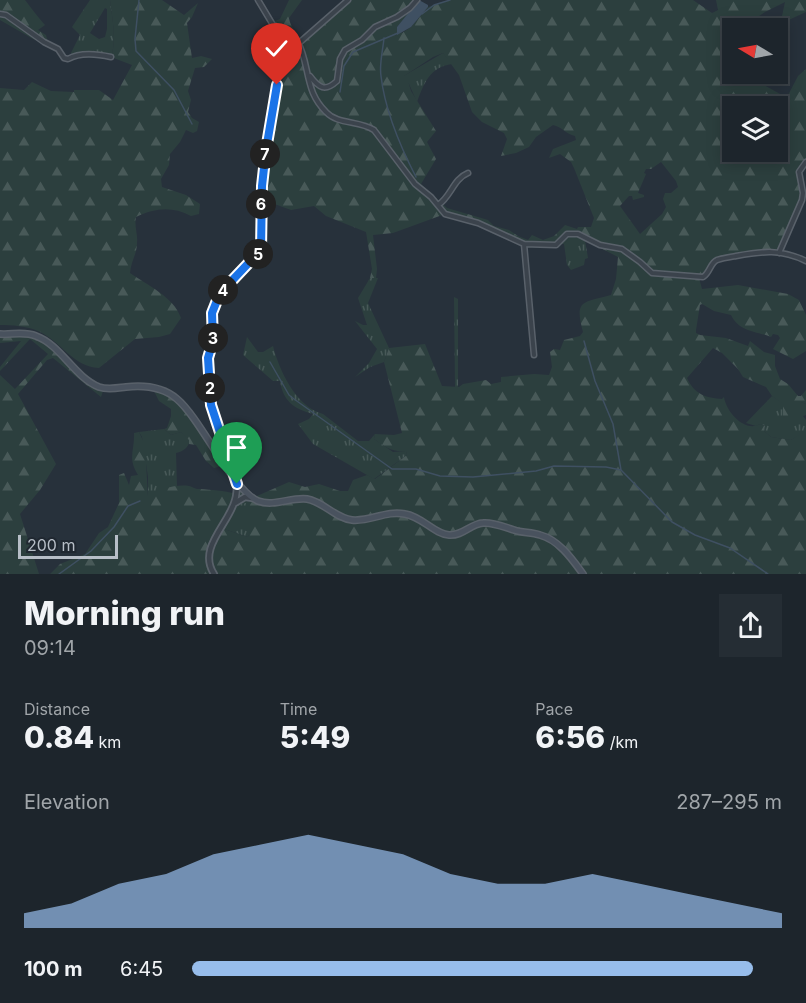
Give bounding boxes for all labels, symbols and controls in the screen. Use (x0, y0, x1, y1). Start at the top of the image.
north arrow (722, 18, 788, 84)
map controls (722, 18, 788, 162)
pin (251, 23, 302, 85)
icon: check (260, 32, 293, 65)
button: layers (722, 96, 788, 162)
pin: 7 (250, 139, 280, 169)
text: 7 (260, 144, 270, 164)
pin: 6 (246, 189, 276, 219)
text: 6 (256, 194, 266, 214)
pin: 5 (243, 239, 273, 269)
text: 5 (253, 244, 263, 264)
pin: 4 (208, 275, 238, 305)
text: 4 (218, 280, 228, 300)
pin: 3 (198, 323, 228, 353)
text: 3 (208, 328, 218, 348)
pin: 2 (195, 373, 225, 403)
text: 2 (205, 378, 215, 398)
pin (211, 422, 262, 484)
icon: arrive (220, 431, 253, 464)
scale bar (18, 532, 118, 560)
text: 200 m (27, 535, 75, 555)
text: Morning run (24, 593, 225, 633)
button: share (719, 594, 782, 657)
text: 09:14 (24, 636, 76, 660)
text: Distance (24, 699, 90, 719)
text: Time (280, 699, 317, 719)
text: Pace (535, 699, 573, 719)
text: 0.84 (24, 719, 94, 755)
text: 5:49 (280, 719, 350, 755)
text: 6:56 (535, 719, 605, 755)
text: km (94, 732, 121, 752)
text: /km (605, 732, 638, 752)
text: Elevation (24, 790, 110, 814)
text: 287–295 m (676, 790, 782, 814)
text: 100 m (24, 957, 83, 981)
text: 6:45 (120, 957, 163, 981)

